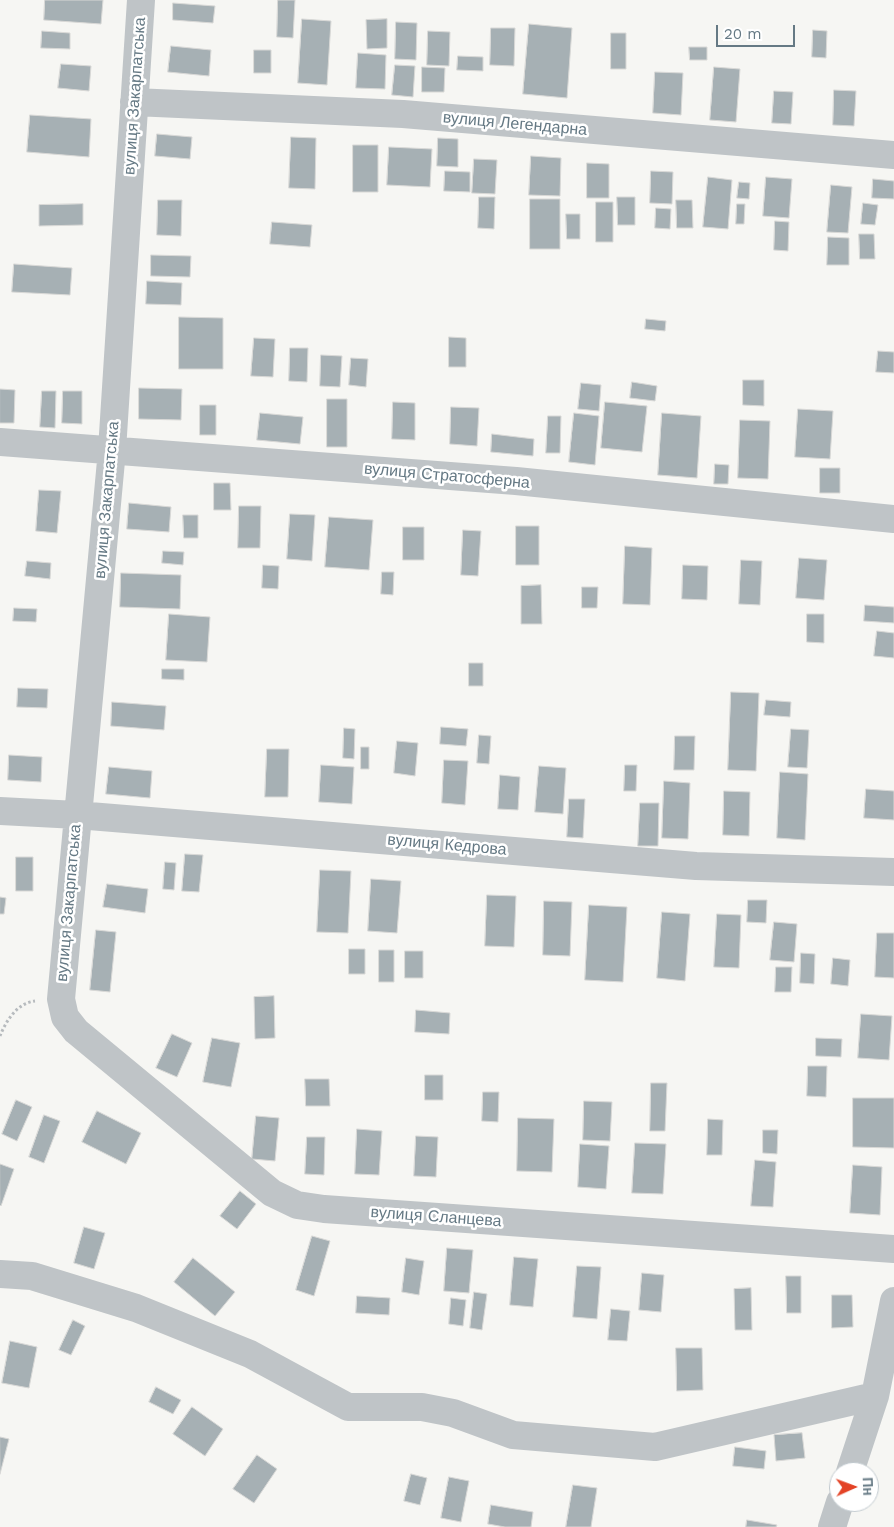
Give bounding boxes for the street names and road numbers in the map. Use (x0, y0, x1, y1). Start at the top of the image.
street label: вулиця Закарпатська (120, 17, 150, 175)
street label: вулиця Легендарна (442, 108, 588, 140)
street label: вулиця Закарпатська (91, 420, 123, 580)
street label: вулиця Стратосферна (363, 459, 531, 493)
street label: вулиця Закарпатська (53, 823, 85, 983)
street label: вулиця Кедрова (387, 830, 507, 860)
street label: вулиця Сланцева (370, 1203, 502, 1231)

